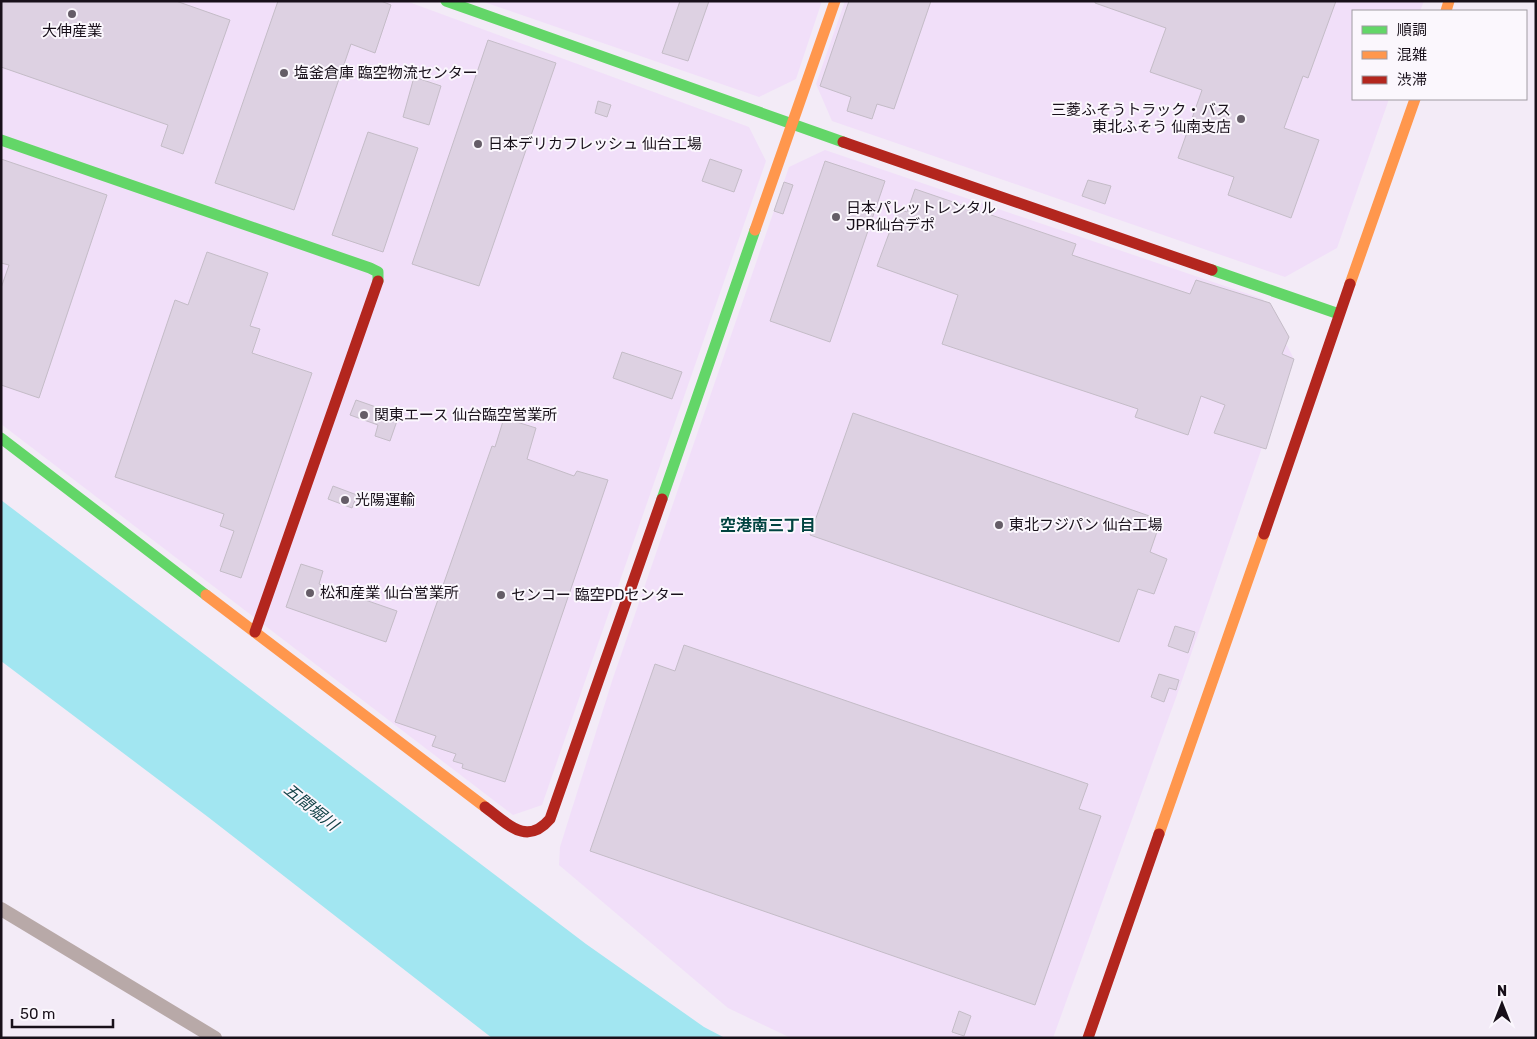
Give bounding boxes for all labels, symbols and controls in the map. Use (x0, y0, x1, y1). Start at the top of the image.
marker: 大伸産業 (66, 8, 78, 20)
legend (1352, 10, 1527, 100)
text: 順調 (1397, 21, 1427, 39)
place label: 大伸産業 (42, 22, 102, 40)
text: 混雑 (1397, 46, 1427, 64)
place label: 塩釜倉庫 臨空物流センター (294, 64, 478, 82)
marker: 塩釜倉庫 臨空物流センター (278, 67, 290, 79)
text: 渋滞 (1397, 71, 1427, 89)
place label: 三菱ふそうトラック・バス 東北ふそう 仙南支店 (1051, 101, 1231, 136)
marker: 三菱ふそうトラック・バス 東北ふそう 仙南支店 (1235, 113, 1247, 125)
place label: 日本デリカフレッシュ 仙台工場 (488, 135, 702, 153)
marker: 日本デリカフレッシュ 仙台工場 (472, 138, 484, 150)
place label: 日本パレットレンタル JPR仙台デポ (846, 199, 996, 234)
marker: 日本パレットレンタル JPR仙台デポ (830, 211, 842, 223)
place label: 関東エース 仙台臨空営業所 (374, 406, 557, 424)
marker: 関東エース 仙台臨空営業所 (358, 409, 370, 421)
place label: 光陽運輸 (355, 491, 415, 509)
marker: 光陽運輸 (339, 494, 351, 506)
district label: 空港南三丁目 (720, 516, 816, 535)
place label: 東北フジパン 仙台工場 (1009, 516, 1163, 534)
marker: 東北フジパン 仙台工場 (993, 519, 1005, 531)
place label: 松和産業 仙台営業所 (320, 584, 459, 602)
place label: センコー 臨空PDセンター (511, 586, 685, 604)
marker: 松和産業 仙台営業所 (304, 587, 316, 599)
marker: センコー 臨空PDセンター (495, 589, 507, 601)
water label: 五間堀川 (280, 779, 343, 836)
north arrow (1477, 979, 1527, 1029)
text: N (1497, 983, 1507, 1000)
scale bar (12, 996, 114, 1028)
text: 50 m (20, 1005, 55, 1023)

